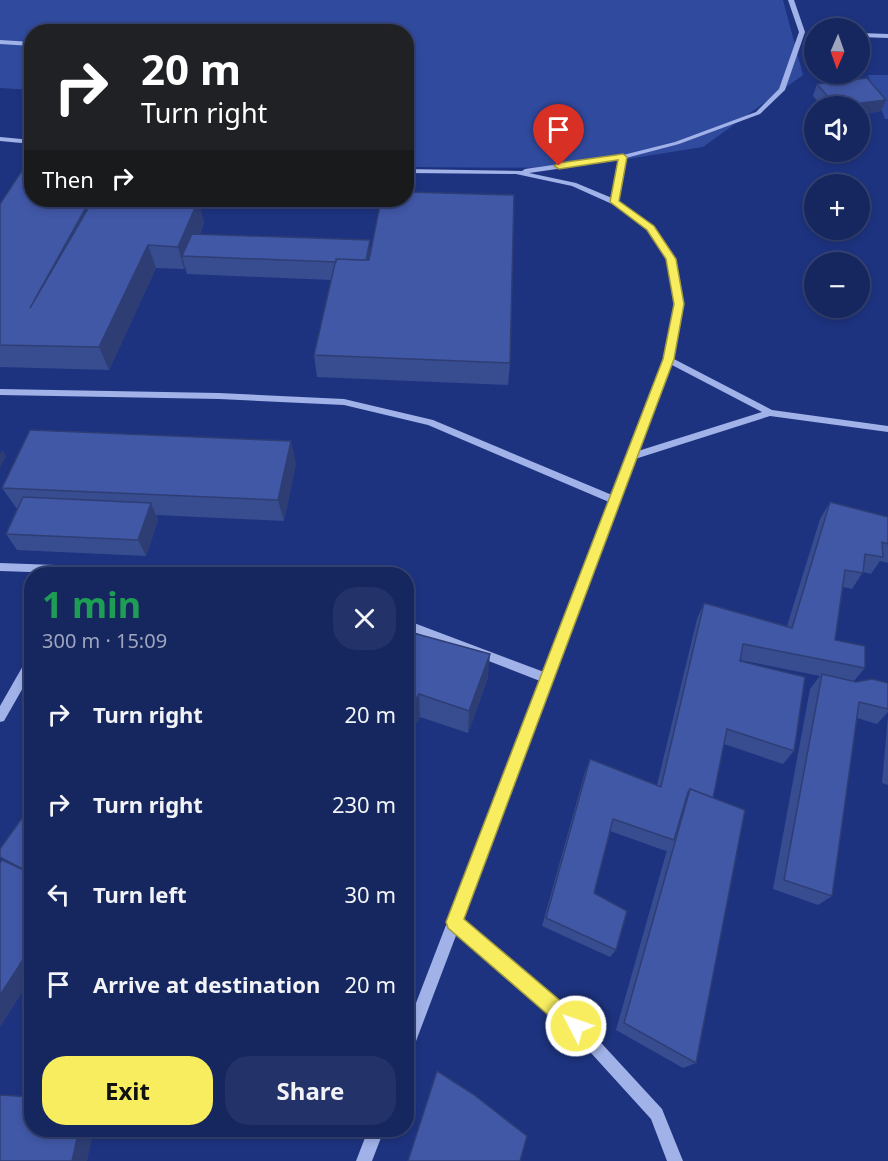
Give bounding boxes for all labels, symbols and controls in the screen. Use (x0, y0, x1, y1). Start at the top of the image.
north arrow (804, 18, 870, 84)
map controls (804, 18, 870, 318)
text: 20 m (141, 40, 241, 97)
icon: right (42, 48, 120, 126)
text: Turn right (141, 94, 267, 131)
button: sound (804, 96, 870, 162)
pin (533, 104, 584, 166)
icon: arrive (542, 113, 575, 146)
icon: right (106, 162, 139, 195)
text: Then (42, 164, 94, 194)
button: + (804, 174, 870, 240)
button: − (804, 252, 870, 318)
text: 1 min (42, 580, 141, 629)
button: close (333, 587, 396, 650)
text: 300 m · 15:09 (42, 627, 167, 654)
icon: right (42, 698, 75, 731)
text: Turn right (93, 699, 203, 729)
text: 20 m (345, 699, 396, 729)
icon: right (42, 788, 75, 821)
text: Turn right (93, 789, 203, 819)
text: 230 m (332, 789, 396, 819)
icon: left (42, 878, 75, 911)
text: Turn left (93, 879, 187, 909)
text: 30 m (345, 879, 396, 909)
icon: arrive (42, 968, 75, 1001)
text: Arrive at destination (93, 969, 320, 999)
text: 20 m (345, 969, 396, 999)
position arrow (544, 994, 608, 1058)
button: Exit (42, 1056, 213, 1125)
button: Share (225, 1056, 396, 1125)

